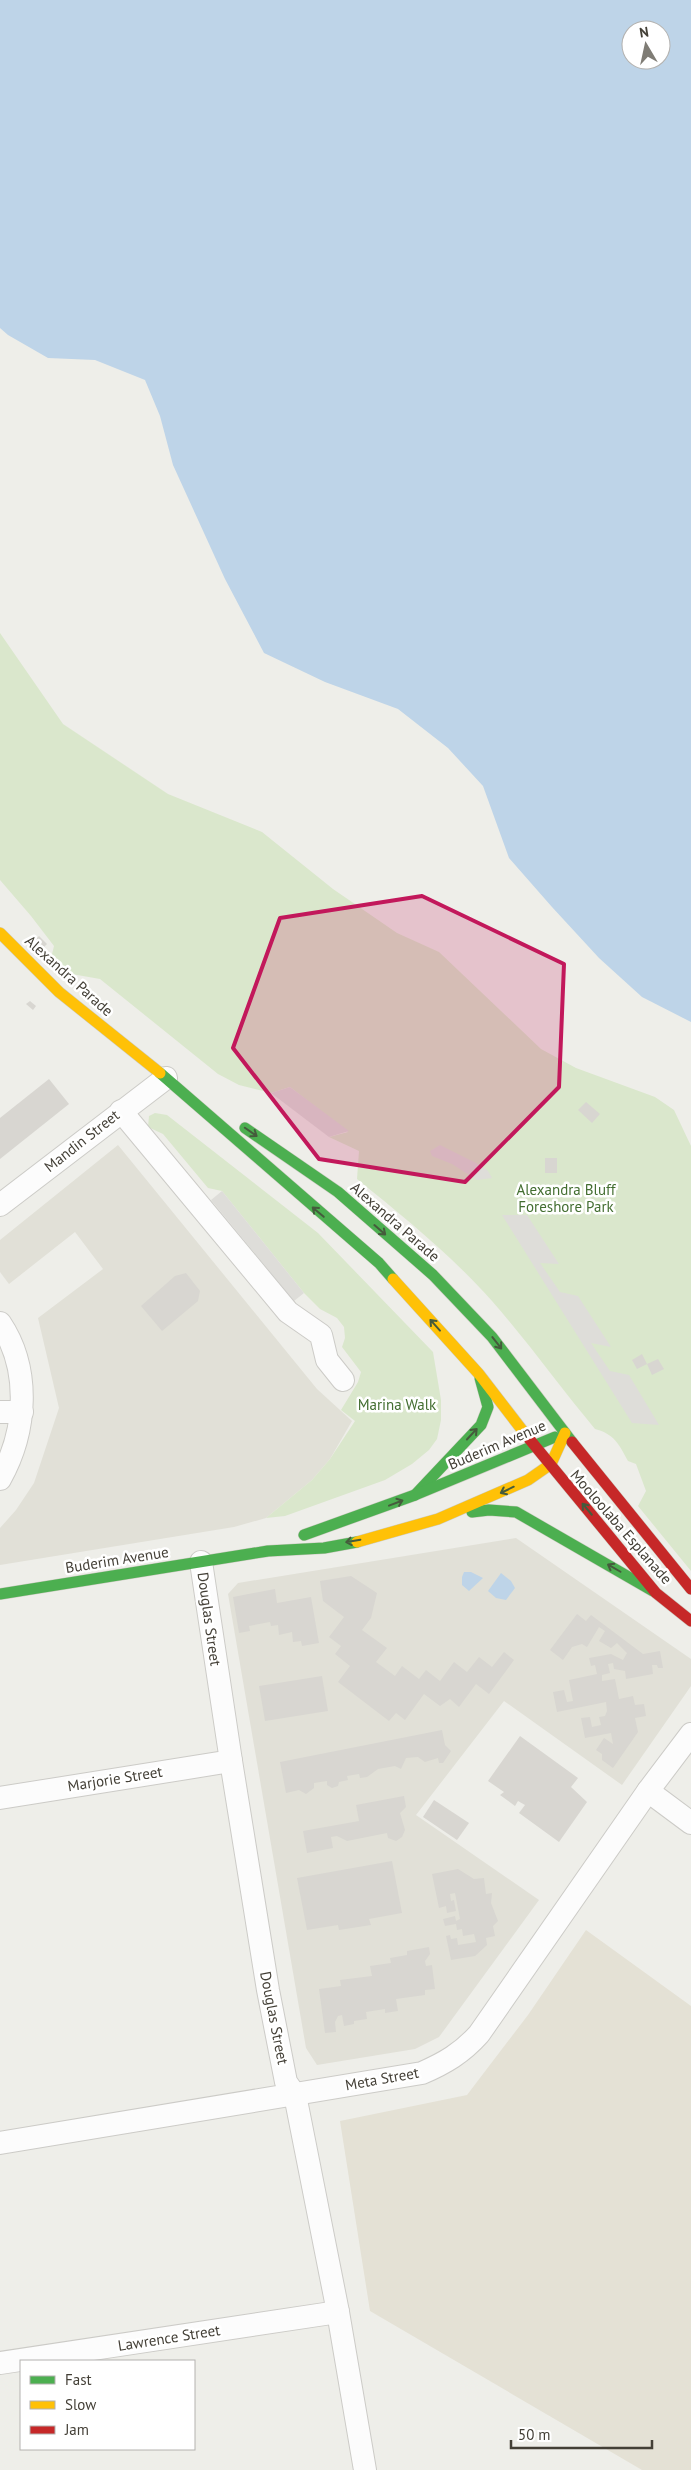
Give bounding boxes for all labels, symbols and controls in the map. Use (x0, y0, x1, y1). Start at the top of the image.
north arrow (621, 20, 671, 70)
text: N (638, 23, 650, 42)
street label: Alexandra Parade (21, 931, 117, 1020)
street label: Mandin Street (40, 1105, 123, 1176)
one-way arrow (244, 1127, 258, 1137)
street label: Alexandra Parade (347, 1178, 444, 1266)
park label: Alexandra Bluff Foreshore Park (516, 1180, 617, 1216)
one-way arrow (312, 1206, 325, 1217)
one-way arrow (374, 1224, 387, 1236)
one-way arrow (429, 1318, 440, 1331)
one-way arrow (491, 1336, 502, 1349)
park label: Marina Walk (358, 1395, 437, 1414)
street label: Buderim Avenue (445, 1415, 548, 1474)
one-way arrow (466, 1428, 478, 1440)
street label: Mooloolaba Esplanade (567, 1466, 676, 1588)
one-way arrow (500, 1486, 515, 1495)
one-way arrow (388, 1497, 403, 1507)
one-way arrow (581, 1503, 592, 1516)
one-way arrow (346, 1536, 362, 1546)
street label: Buderim Avenue (64, 1542, 170, 1577)
one-way arrow (607, 1563, 621, 1573)
street label: Douglas Street (194, 1571, 225, 1667)
street label: Marjorie Street (66, 1762, 164, 1795)
street label: Douglas Street (256, 1970, 293, 2066)
street label: Meta Street (344, 2063, 420, 2094)
street label: Lawrence Street (116, 2320, 221, 2355)
legend (20, 2360, 195, 2450)
text: Fast (65, 2370, 92, 2389)
text: Slow (65, 2395, 96, 2414)
scale bar (511, 2418, 652, 2450)
text: Jam (64, 2420, 89, 2439)
text: 50 m (518, 2425, 551, 2444)

